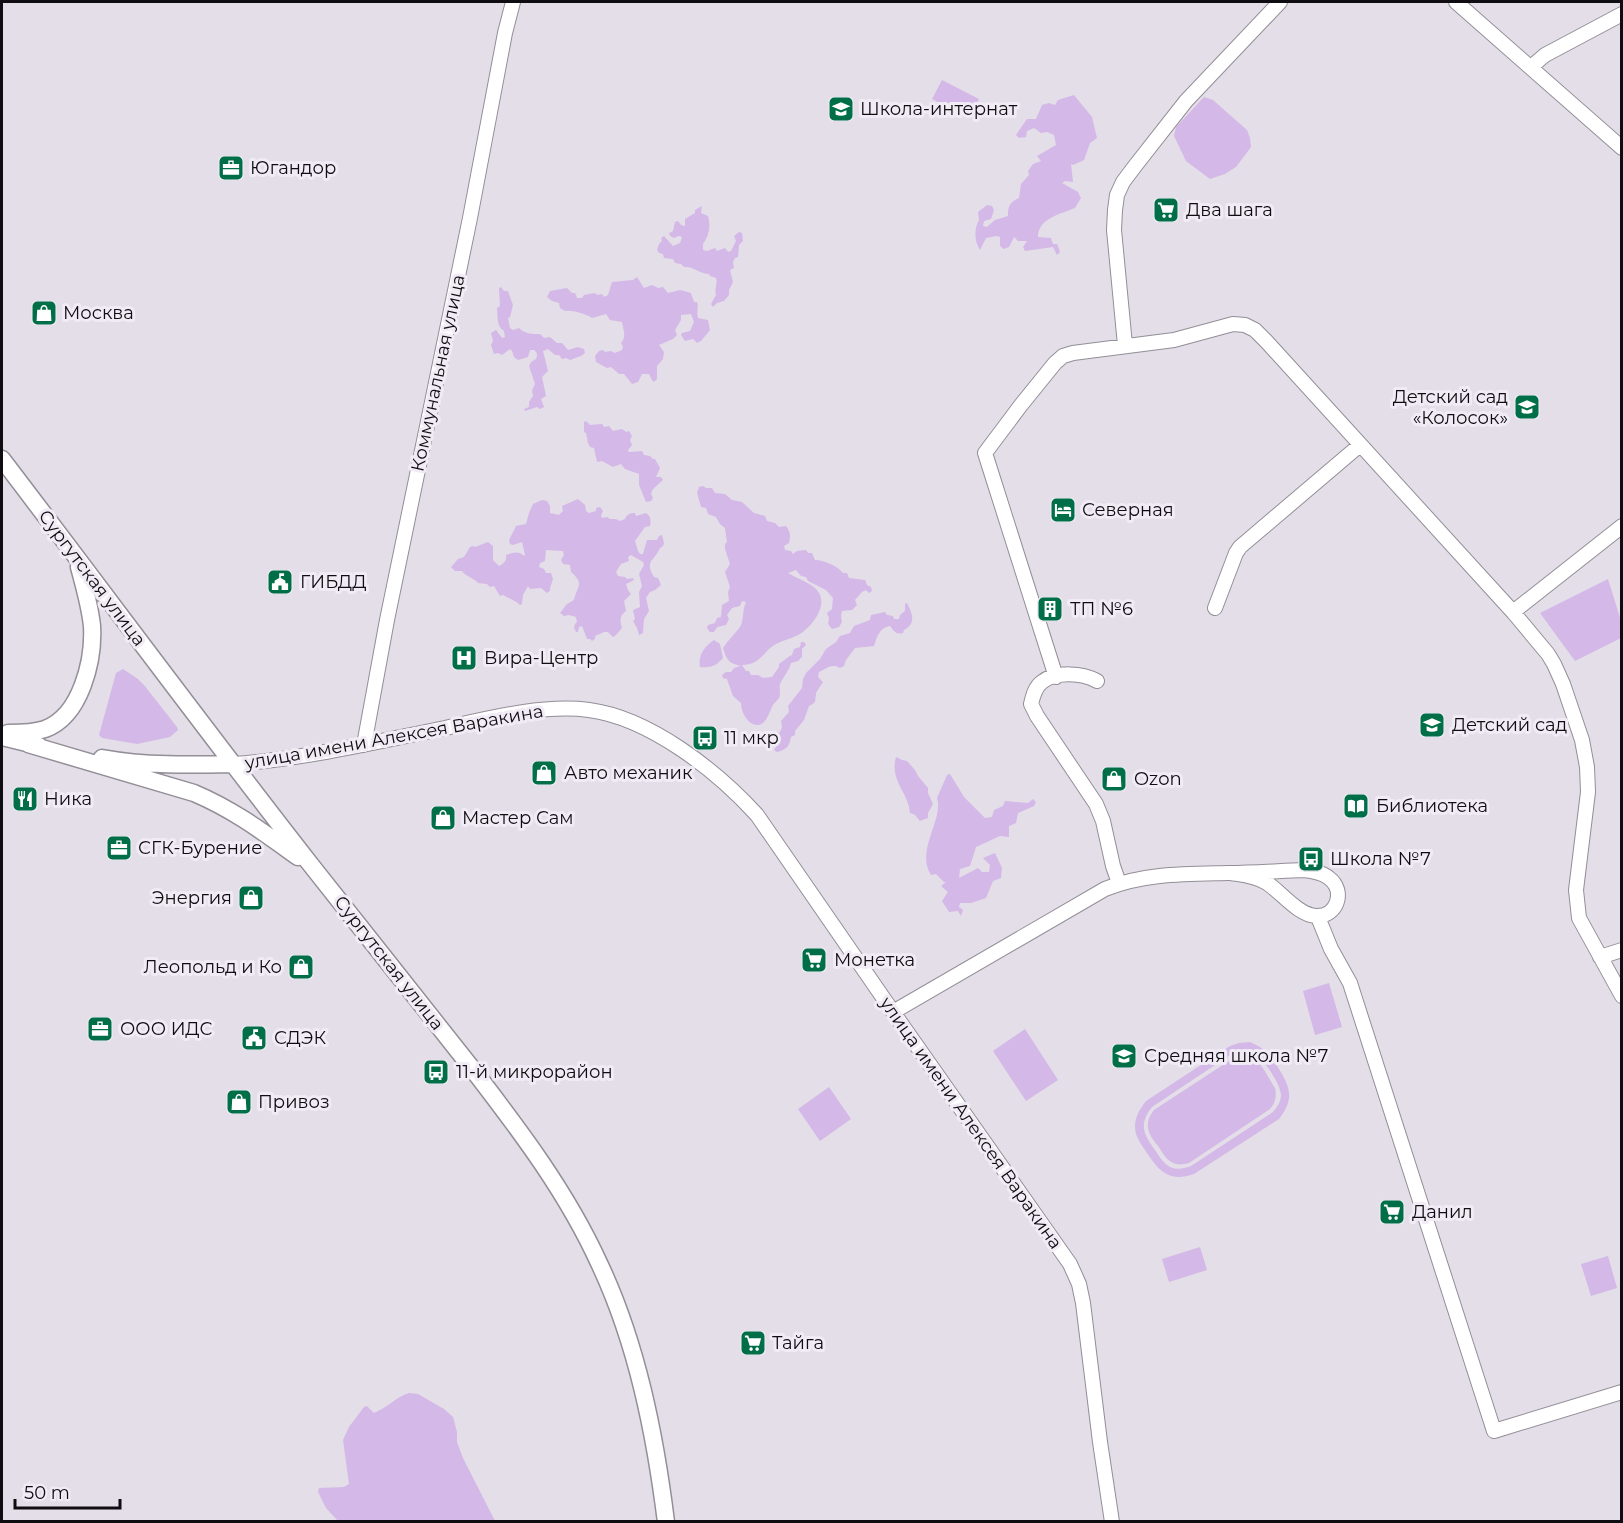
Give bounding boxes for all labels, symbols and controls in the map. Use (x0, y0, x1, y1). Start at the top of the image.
school or university icon: Школа-интернат (826, 94, 856, 124)
place label: Школа-интернат (860, 98, 1018, 120)
office icon: Югандор (216, 153, 246, 183)
place label: Югандор (250, 157, 336, 179)
supermarket icon: Два шага (1151, 195, 1181, 225)
place label: Два шага (1186, 199, 1273, 221)
street label: Коммунальная улица (406, 273, 470, 473)
shop icon: Москва (29, 298, 59, 328)
place label: Москва (63, 302, 134, 324)
place label: Детский сад «Колосок» (1393, 386, 1508, 429)
school or university icon: Детский сад «Колосок» (1512, 392, 1542, 422)
hotel icon: Северная (1048, 495, 1078, 525)
place label: Северная (1082, 499, 1174, 521)
street label: Сургутская улица (34, 506, 150, 650)
public building icon: ГИБДД (265, 567, 295, 597)
place label: ГИБДД (300, 571, 366, 593)
building icon: ТП №6 (1035, 594, 1065, 624)
place label: ТП №6 (1070, 598, 1133, 620)
hospital icon: Вира-Центр (449, 643, 479, 673)
place label: Вира-Центр (484, 647, 598, 669)
street label: улица имени Алексея Варакина (242, 700, 545, 774)
school or university icon: Детский сад (1417, 710, 1447, 740)
place label: Детский сад (1452, 714, 1568, 736)
bus stop icon: 11 мкр (690, 723, 720, 753)
place label: 11 мкр (724, 727, 779, 749)
shop icon: Авто механик (529, 758, 559, 788)
place label: Авто механик (564, 762, 693, 784)
shop icon: Ozon (1099, 764, 1129, 794)
place label: Ozon (1134, 768, 1182, 790)
restaurant icon: Ника (10, 784, 40, 814)
place label: Ника (44, 788, 92, 810)
library icon: Библиотека (1341, 791, 1371, 821)
place label: Библиотека (1376, 795, 1488, 817)
shop icon: Мастер Сам (428, 803, 458, 833)
place label: Мастер Сам (462, 807, 574, 829)
office icon: СГК-Бурение (104, 833, 134, 863)
place label: СГК-Бурение (138, 837, 262, 859)
bus stop icon: Школа №7 (1296, 844, 1326, 874)
place label: Школа №7 (1330, 848, 1431, 870)
shop icon: Энергия (236, 883, 266, 913)
place label: Энергия (152, 887, 232, 909)
street label: Сургутская улица (330, 891, 448, 1035)
supermarket icon: Монетка (799, 945, 829, 975)
place label: Монетка (834, 949, 915, 971)
shop icon: Леопольд и Ко (286, 952, 316, 982)
place label: Леопольд и Ко (144, 956, 282, 978)
street label: улица имени Алексея Варакина (875, 992, 1067, 1253)
office icon: ООО ИДС (85, 1014, 115, 1044)
place label: ООО ИДС (120, 1018, 213, 1040)
public building icon: СДЭК (239, 1023, 269, 1053)
place label: СДЭК (274, 1027, 327, 1049)
school or university icon: Средняя школа №7 (1109, 1041, 1139, 1071)
place label: Средняя школа №7 (1144, 1045, 1328, 1067)
bus stop icon: 11-й микрорайон (421, 1057, 451, 1087)
place label: 11-й микрорайон (456, 1061, 613, 1083)
shop icon: Привоз (224, 1087, 254, 1117)
place label: Привоз (258, 1091, 330, 1113)
supermarket icon: Данил (1377, 1197, 1407, 1227)
place label: Данил (1412, 1201, 1473, 1223)
supermarket icon: Тайга (738, 1328, 768, 1358)
place label: Тайга (772, 1332, 824, 1354)
scale bar (15, 1472, 120, 1510)
text: 50 m (24, 1482, 70, 1504)

